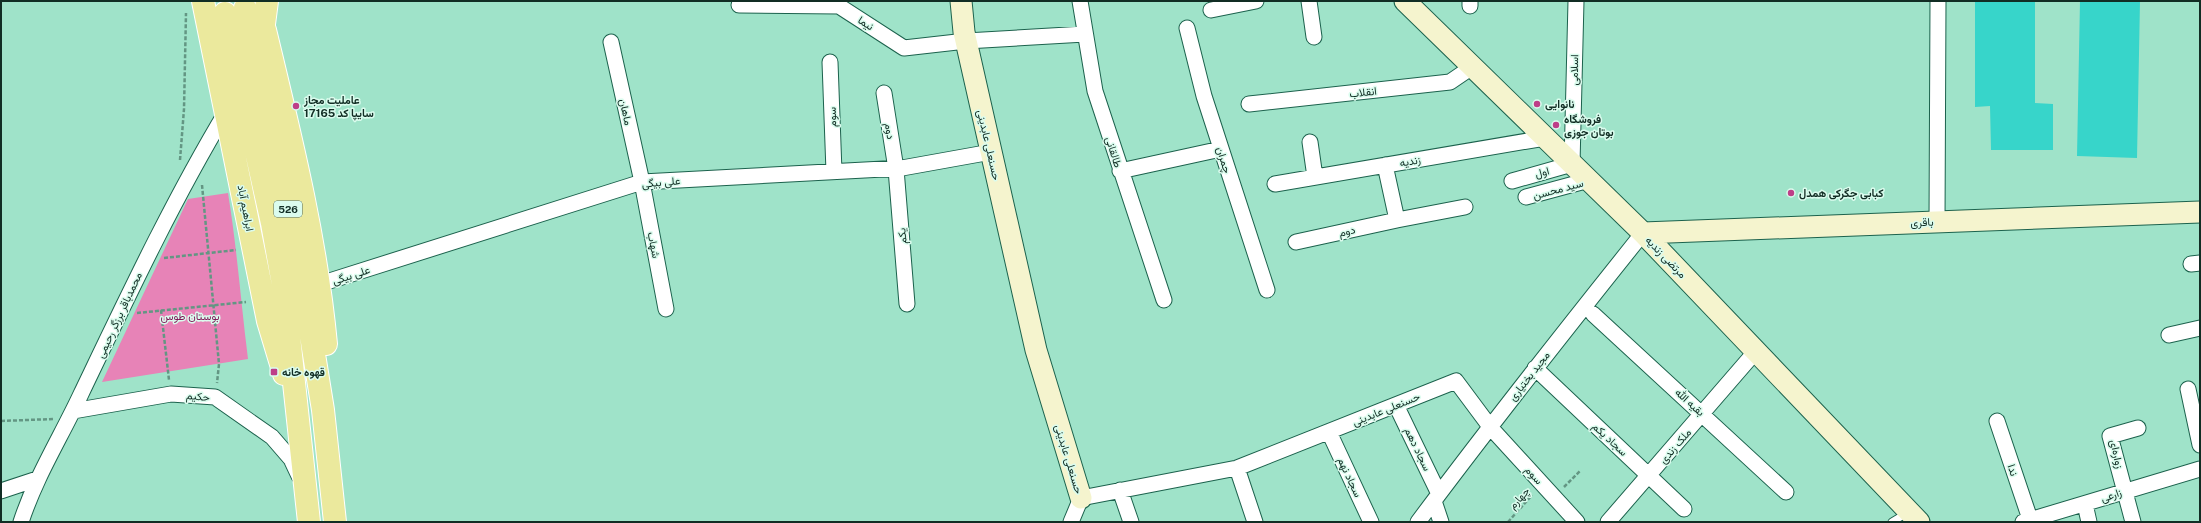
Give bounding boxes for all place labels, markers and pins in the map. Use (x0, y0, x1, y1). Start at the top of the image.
place label: عاملیت مجاز سایپا کد 17165 (303, 94, 374, 121)
place label: نانوایی (1545, 98, 1575, 111)
marker: نانوایی (1532, 99, 1542, 109)
marker: عاملیت مجاز سایپا کد 17165 (291, 101, 301, 111)
place label: فروشگاه بوتان جوزی (1564, 113, 1614, 139)
marker: فروشگاه بوتان جوزی (1551, 120, 1561, 130)
place label: کبابی جگرکی همدل (1799, 187, 1883, 200)
marker: کبابی جگرکی همدل (1786, 188, 1796, 198)
place label: قهوه خانه (282, 366, 325, 379)
marker: قهوه خانه (269, 367, 279, 377)

